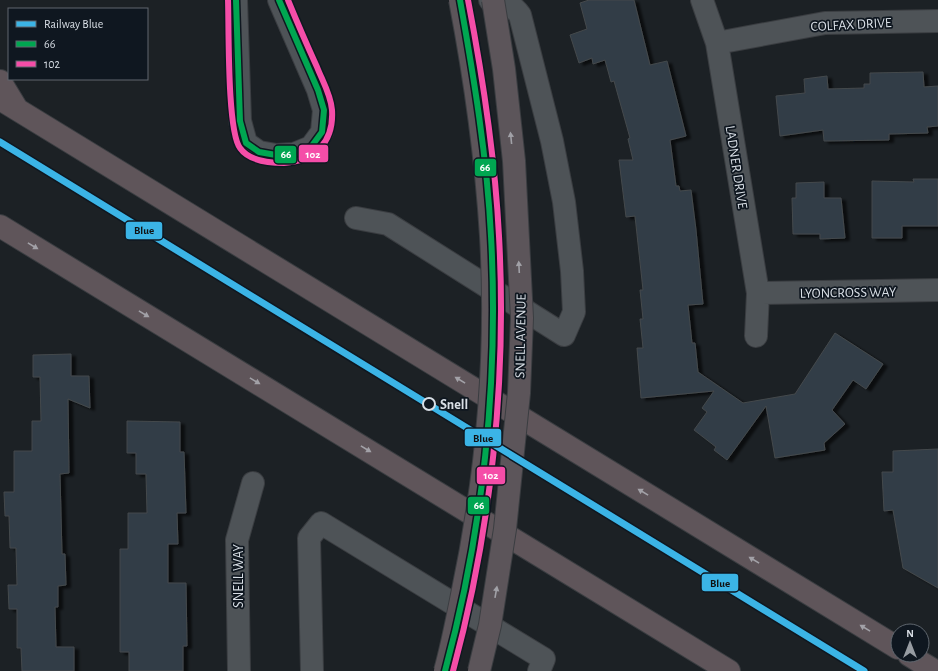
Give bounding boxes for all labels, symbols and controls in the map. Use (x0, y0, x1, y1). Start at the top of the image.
legend (8, 8, 148, 80)
street label: COLFAX DRIVE (810, 16, 892, 34)
text: Railway Blue (44, 18, 103, 31)
text: 66 (44, 38, 56, 50)
text: 102 (44, 58, 60, 70)
street label: LADNER DRIVE (723, 124, 750, 210)
one-way arrow (508, 132, 515, 144)
line badge: 102 (298, 144, 329, 163)
line badge: 66 (274, 145, 297, 164)
text: 66 (281, 149, 291, 160)
text: 102 (306, 149, 320, 160)
line badge: 66 (474, 158, 497, 177)
text: 66 (480, 162, 490, 173)
line badge: Blue (125, 221, 163, 240)
text: Blue (134, 225, 154, 236)
one-way arrow (28, 242, 38, 250)
one-way arrow (516, 260, 522, 273)
street label: LYONCROSS WAY (800, 285, 897, 301)
street label: SNELL AVENUE (513, 293, 529, 378)
one-way arrow (138, 310, 150, 317)
one-way arrow (454, 377, 466, 384)
one-way arrow (249, 378, 261, 385)
marker: Snell (422, 397, 436, 411)
place label: Snell (440, 398, 468, 412)
line badge: Blue (464, 428, 502, 447)
text: Blue (473, 433, 493, 444)
one-way arrow (360, 446, 372, 453)
line badge: 102 (476, 466, 506, 485)
text: 102 (484, 470, 498, 481)
one-way arrow (638, 488, 648, 496)
line badge: 66 (467, 496, 490, 515)
text: 66 (474, 500, 484, 511)
street label: SNELL WAY (232, 543, 246, 608)
one-way arrow (749, 556, 759, 564)
line badge: Blue (701, 573, 739, 592)
text: Blue (710, 578, 730, 589)
one-way arrow (493, 586, 499, 598)
north arrow (890, 623, 930, 663)
one-way arrow (859, 624, 871, 631)
text: N (906, 628, 914, 639)

